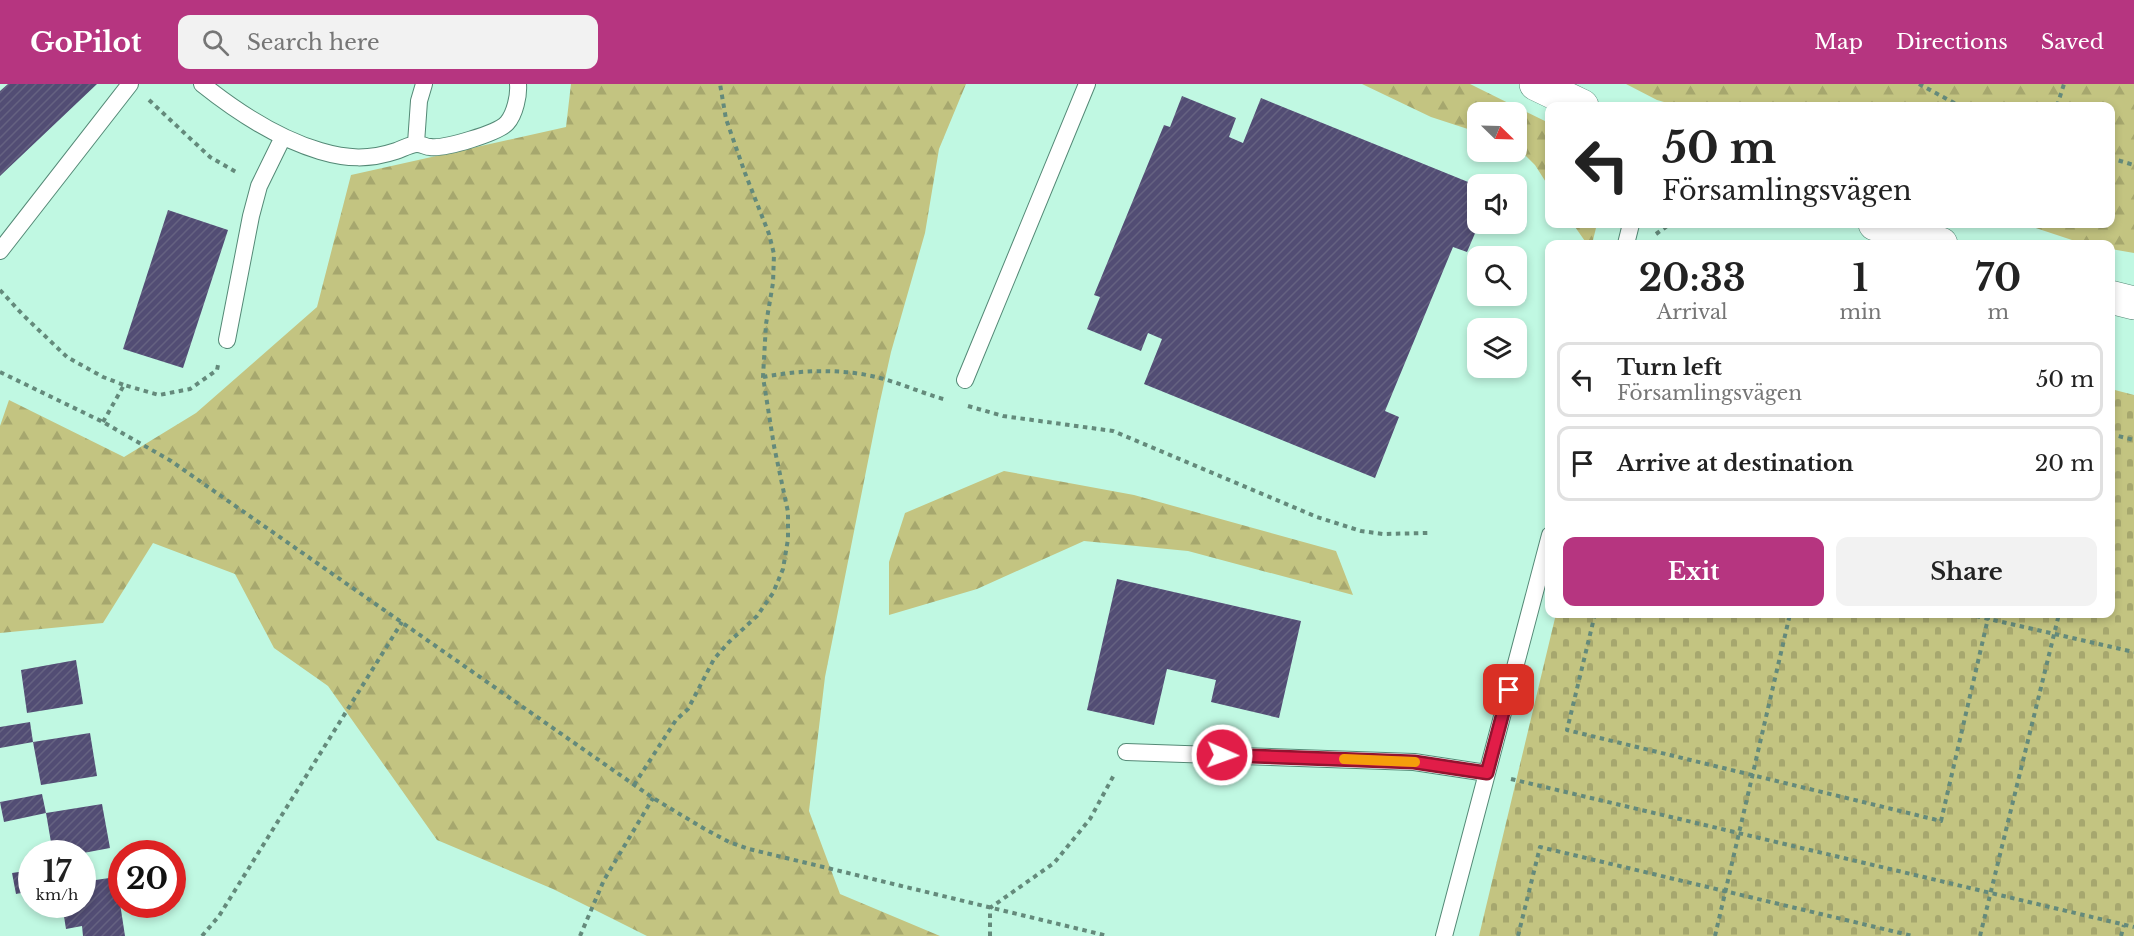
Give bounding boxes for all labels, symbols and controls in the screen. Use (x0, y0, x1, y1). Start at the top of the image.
search box (178, 15, 598, 69)
text: GoPilot (30, 25, 142, 60)
icon: search (199, 26, 232, 59)
text: Search here (247, 29, 380, 56)
text: Map (1814, 29, 1863, 55)
text: Directions (1896, 29, 2008, 55)
text: Saved (2041, 29, 2104, 55)
north arrow (1467, 102, 1527, 162)
map controls (1467, 102, 1527, 378)
text: 50 m (1662, 122, 1776, 174)
icon: left (1563, 126, 1641, 204)
button: sound (1467, 174, 1527, 234)
text: Församlingsvägen (1662, 174, 1912, 207)
button: search (1467, 246, 1527, 306)
text: 20:33 (1639, 256, 1746, 301)
text: 1 (1853, 256, 1868, 301)
text: 70 (1975, 256, 2021, 301)
text: Arrival (1657, 300, 1728, 324)
text: min (1839, 300, 1882, 324)
text: m (1988, 300, 2009, 324)
button: layers (1467, 318, 1527, 378)
text: Turn left (1617, 354, 1722, 381)
icon: left (1566, 363, 1599, 396)
text: 50 m (2036, 366, 2094, 393)
text: Församlingsvägen (1617, 381, 1802, 405)
icon: arrive (1566, 447, 1599, 480)
text: Arrive at destination (1617, 450, 1854, 477)
text: 20 m (2035, 450, 2094, 477)
button: Exit (1563, 537, 1824, 606)
button: Share (1836, 537, 2097, 606)
pin (1483, 664, 1534, 715)
icon: arrive (1492, 673, 1525, 706)
position arrow (1190, 723, 1254, 787)
speed limit sign: 20 (108, 840, 186, 918)
text: 17 (43, 853, 71, 890)
text: km/h (36, 885, 78, 904)

